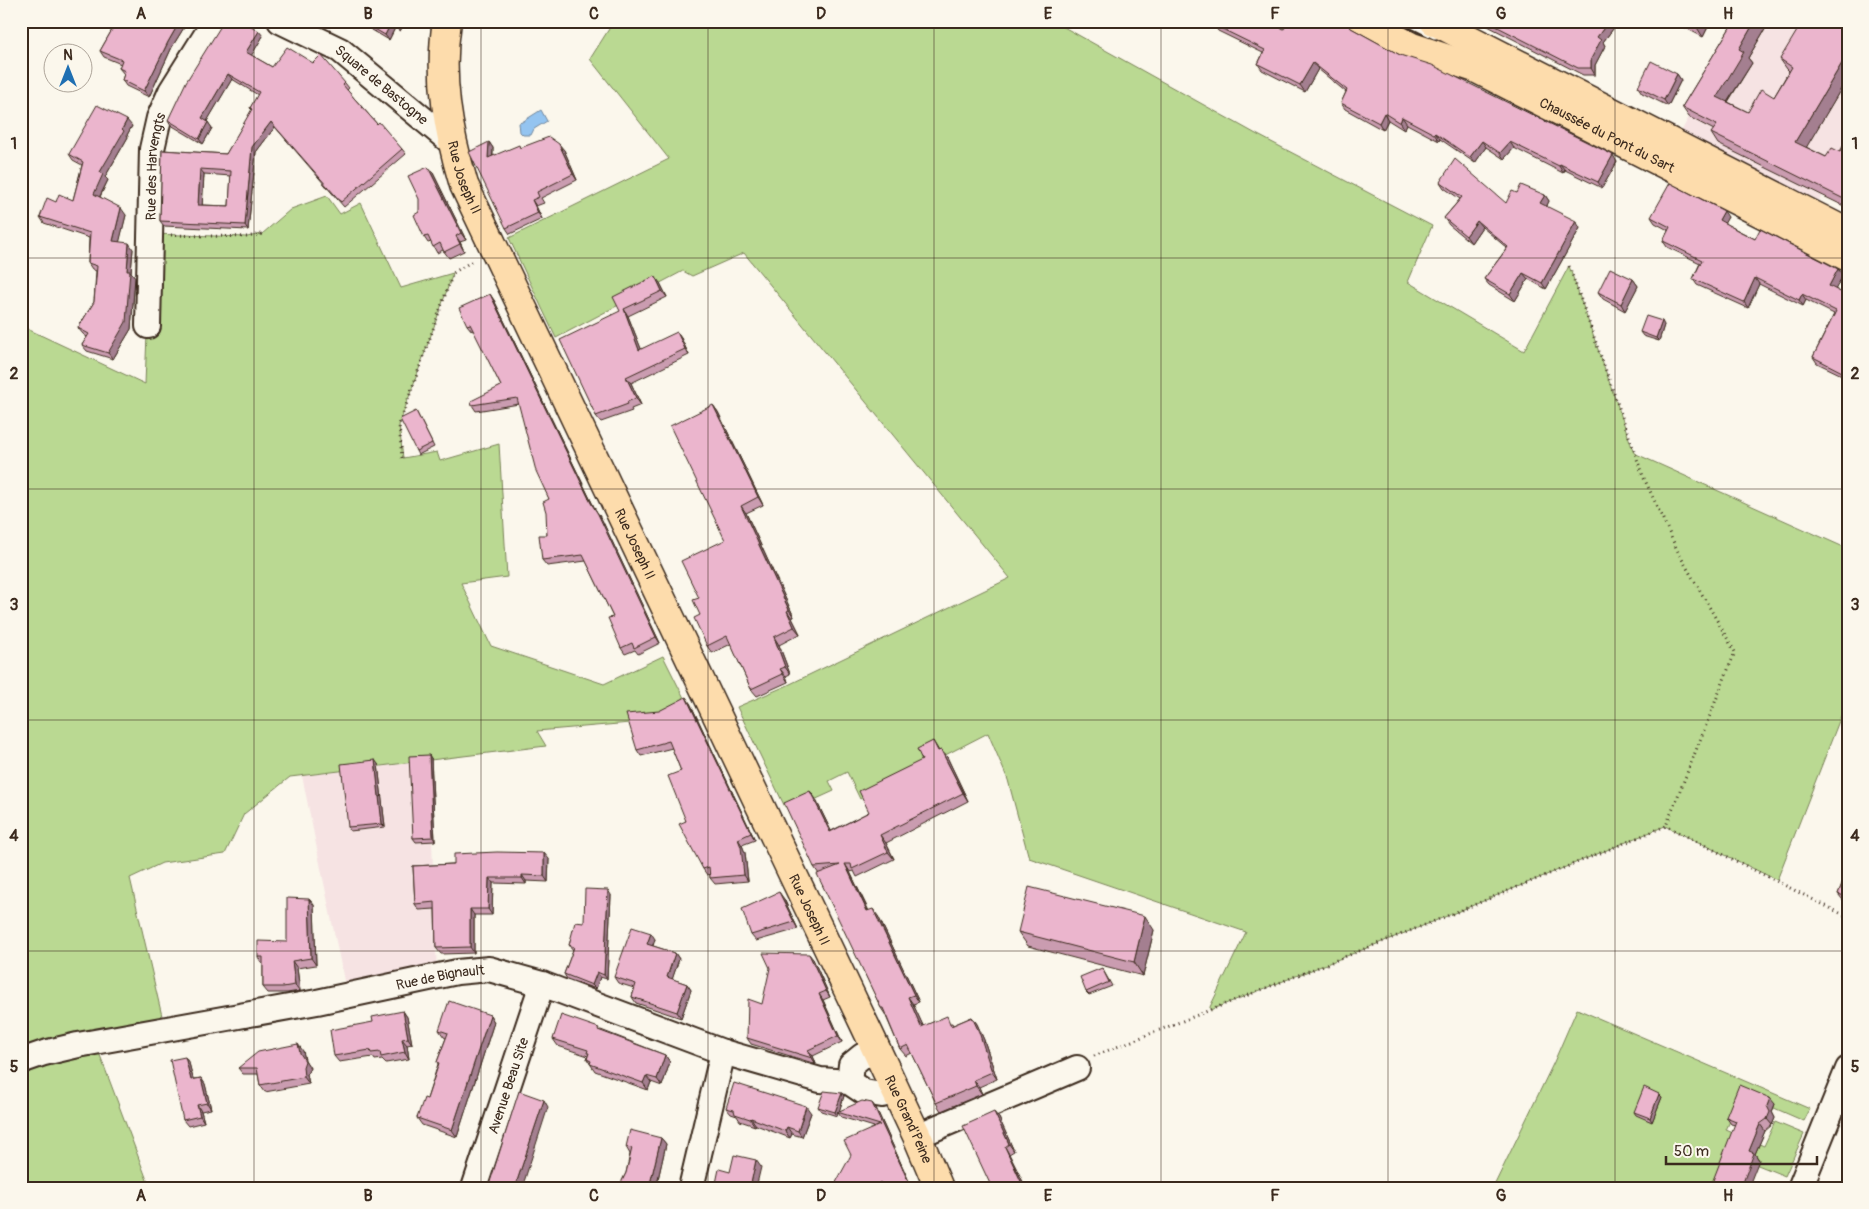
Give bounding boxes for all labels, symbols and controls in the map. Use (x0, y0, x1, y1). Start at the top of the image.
text: A (136, 4, 147, 24)
text: B (363, 4, 373, 24)
text: C (589, 4, 599, 24)
text: D (816, 4, 826, 24)
text: E (1044, 4, 1053, 24)
text: F (1270, 4, 1280, 24)
text: G (1496, 4, 1507, 24)
text: H (1723, 4, 1733, 24)
north arrow (42, 42, 92, 92)
street label: Square de Bastogne (332, 42, 432, 129)
text: N (63, 47, 73, 64)
street label: Chaussée du Pont du Sart (1536, 94, 1678, 177)
street label: Rue des Harvengts (142, 109, 170, 221)
text: 1 (11, 134, 17, 154)
text: 1 (1852, 134, 1858, 154)
street label: Rue Joseph II (444, 139, 485, 217)
text: 2 (10, 364, 19, 384)
text: 2 (1851, 364, 1860, 384)
street label: Rue Joseph II (611, 506, 659, 582)
text: 3 (10, 595, 19, 615)
text: 3 (1851, 595, 1860, 615)
text: 4 (9, 826, 19, 846)
text: 4 (1850, 826, 1860, 846)
street label: Rue Joseph II (785, 871, 833, 948)
street label: Rue de Bignault (395, 961, 486, 994)
street label: Avenue Beau Site (485, 1035, 533, 1136)
text: 5 (10, 1057, 19, 1077)
text: 5 (1851, 1057, 1860, 1077)
street label: Rue Grand'Peine (881, 1073, 936, 1166)
scale bar (1666, 1134, 1818, 1166)
text: 50 m (1674, 1142, 1709, 1161)
text: A (136, 1186, 147, 1206)
text: B (363, 1186, 373, 1206)
text: C (589, 1186, 599, 1206)
text: D (816, 1186, 826, 1206)
text: E (1044, 1186, 1053, 1206)
text: F (1270, 1186, 1280, 1206)
text: G (1496, 1186, 1507, 1206)
text: H (1723, 1186, 1733, 1206)

